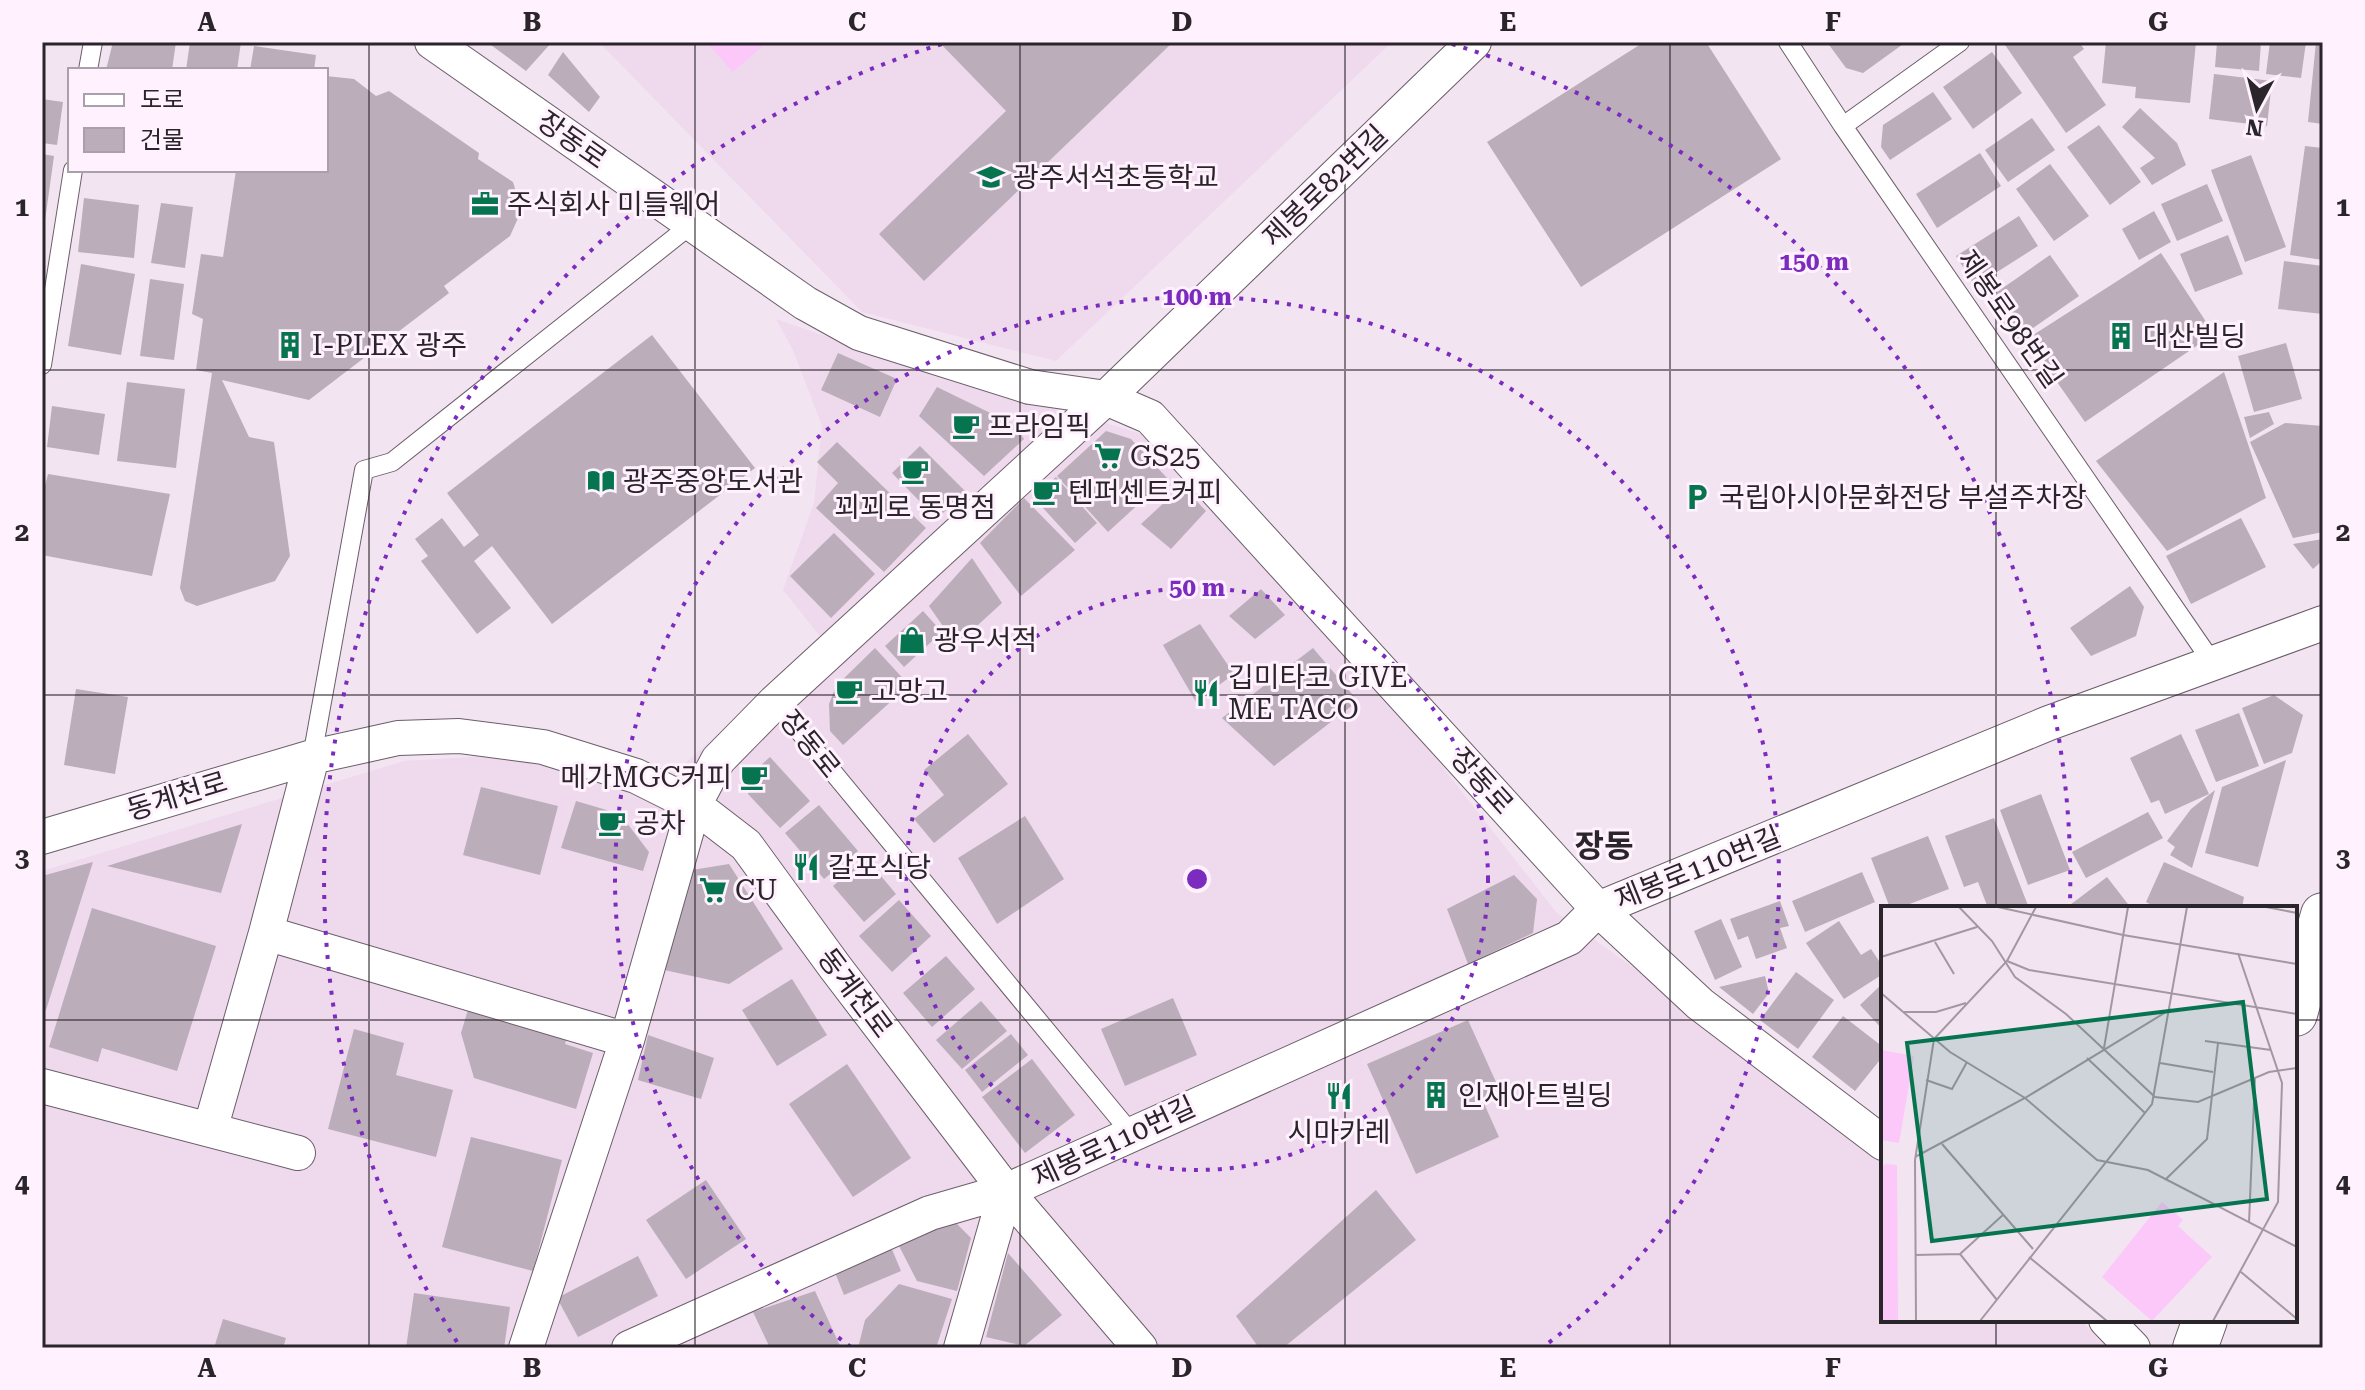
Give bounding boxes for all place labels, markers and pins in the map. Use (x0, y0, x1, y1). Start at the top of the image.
place label: 광주서석초등학교 (1013, 161, 1219, 194)
school or university icon: 광주서석초등학교 (976, 162, 1006, 192)
place label: 주식회사 미들웨어 (507, 188, 720, 221)
office icon: 주식회사 미들웨어 (470, 189, 500, 219)
place label: 대산빌딩 (2143, 320, 2246, 353)
building icon: 대산빌딩 (2106, 321, 2136, 351)
place label: I-PLEX 광주 (312, 329, 467, 362)
building icon: I-PLEX 광주 (275, 330, 305, 360)
place label: 프라임픽 (988, 410, 1091, 443)
cafe icon: 프라임픽 (951, 411, 981, 441)
place label: GS25 (1130, 440, 1201, 473)
supermarket icon: GS25 (1093, 441, 1123, 471)
cafe icon: 꾀꾀로 동명점 (900, 456, 930, 486)
place label: 광주중앙도서관 (623, 465, 803, 498)
library icon: 광주중앙도서관 (586, 466, 616, 496)
place label: 텐퍼센트커피 (1068, 476, 1223, 509)
cafe icon: 텐퍼센트커피 (1031, 477, 1061, 507)
place label: 국립아시아문화전당 부설주차장 (1719, 481, 2087, 514)
parking icon: 국립아시아문화전당 부설주차장 (1682, 482, 1712, 512)
place label: 꾀꾀로 동명점 (834, 491, 996, 524)
place label: 광우서적 (934, 624, 1037, 657)
shop icon: 광우서적 (897, 625, 927, 655)
place label: 깁미타코 GIVE ME TACO (1228, 661, 1408, 726)
place label: 고망고 (871, 675, 948, 708)
cafe icon: 고망고 (834, 676, 864, 706)
restaurant icon: 깁미타코 GIVE ME TACO (1191, 678, 1221, 708)
place label: 메가MGC커피 (560, 761, 732, 794)
cafe icon: 메가MGC커피 (739, 762, 769, 792)
place label: 공차 (634, 807, 686, 840)
cafe icon: 공차 (597, 808, 627, 838)
place label: 갈포식당 (828, 851, 931, 884)
restaurant icon: 갈포식당 (791, 852, 821, 882)
centre of rings (1183, 865, 1211, 893)
place label: CU (735, 874, 778, 907)
supermarket icon: CU (698, 875, 728, 905)
place label: 인재아트빌딩 (1458, 1079, 1613, 1112)
building icon: 인재아트빌딩 (1421, 1080, 1451, 1110)
restaurant icon: 시마카레 (1324, 1081, 1354, 1111)
place label: 시마카레 (1287, 1116, 1391, 1149)

